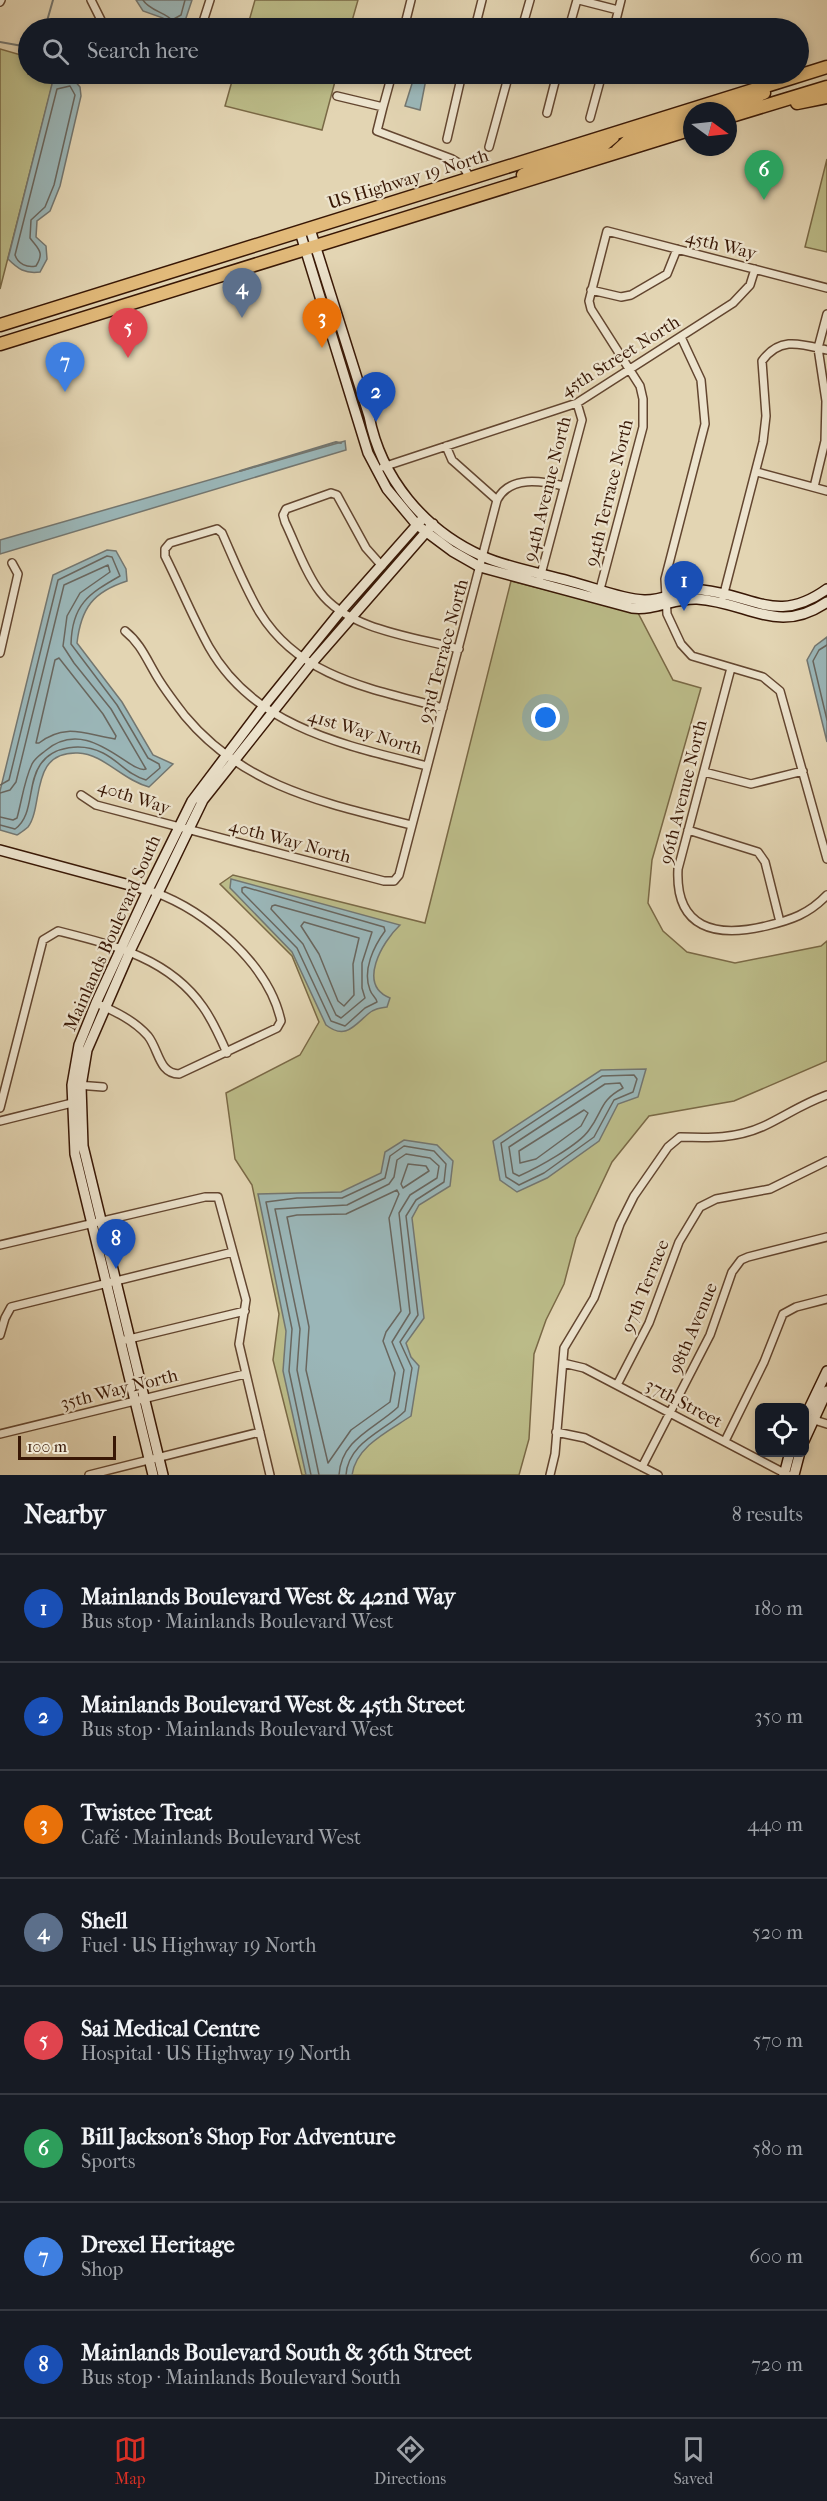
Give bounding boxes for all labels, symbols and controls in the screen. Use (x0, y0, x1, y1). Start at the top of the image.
search box (18, 18, 809, 84)
icon: search (39, 35, 72, 68)
text: Search here (87, 38, 199, 64)
north arrow (683, 102, 737, 156)
street label: US Highway 19 North (325, 145, 491, 214)
pin: 6 (744, 150, 783, 200)
street label: 45th Way (683, 227, 760, 265)
pin: 4 (222, 268, 262, 318)
pin: 3 (302, 298, 342, 348)
pin: 5 (108, 308, 148, 358)
street label: 45th Street North (557, 311, 684, 401)
pin: 7 (46, 342, 84, 392)
pin: 2 (356, 372, 395, 422)
street label: 94th Avenue North (519, 414, 576, 564)
street label: 94th Terrace North (581, 417, 638, 569)
pin: 1 (664, 562, 704, 611)
street label: 93rd Terrace North (414, 577, 473, 726)
your location (531, 703, 560, 732)
street label: 41st Way North (305, 705, 425, 760)
street label: 96th Avenue North (655, 718, 712, 867)
street label: 40th Way (95, 776, 174, 819)
street label: 40th Way North (227, 815, 353, 868)
street label: Mainlands Boulevard South (60, 832, 165, 1034)
pin: 8 (96, 1220, 136, 1269)
street label: 97th Terrace (617, 1236, 674, 1336)
street label: 98th Avenue (665, 1279, 722, 1377)
street label: 35th Way North (58, 1365, 180, 1414)
street label: 37th Street (642, 1374, 726, 1433)
map controls (755, 1403, 809, 1457)
button: locate (755, 1403, 809, 1457)
scale bar (18, 1433, 116, 1460)
text: 100 m (27, 1437, 67, 1456)
text: Nearby (24, 1499, 106, 1530)
text: 8 results (732, 1503, 803, 1526)
text: Mainlands Boulevard West & 42nd Way (81, 1584, 455, 1610)
text: 1 (40, 1597, 47, 1620)
text: 180 m (754, 1597, 803, 1620)
text: Bus stop · Mainlands Boulevard West (81, 1610, 394, 1633)
text: Mainlands Boulevard West & 45th Street (81, 1692, 465, 1718)
text: 2 (38, 1705, 49, 1728)
text: 350 m (754, 1705, 803, 1728)
text: Bus stop · Mainlands Boulevard West (81, 1718, 394, 1741)
text: Twistee Treat (81, 1800, 212, 1826)
text: 3 (39, 1813, 48, 1836)
text: 440 m (747, 1813, 803, 1836)
text: Café · Mainlands Boulevard West (81, 1826, 361, 1849)
text: Shell (81, 1908, 128, 1934)
text: 4 (38, 1921, 49, 1944)
text: 520 m (752, 1921, 803, 1944)
text: Fuel · US Highway 19 North (81, 1934, 316, 1957)
text: Sai Medical Centre (81, 2016, 260, 2042)
text: 5 (39, 2029, 48, 2052)
text: 570 m (753, 2029, 803, 2052)
text: Hospital · US Highway 19 North (81, 2042, 351, 2065)
text: Bill Jackson's Shop For Adventure (81, 2124, 396, 2150)
text: 6 (38, 2137, 49, 2160)
text: 580 m (752, 2137, 803, 2160)
text: Sports (81, 2150, 135, 2173)
text: Drexel Heritage (81, 2232, 235, 2258)
text: 7 (39, 2245, 48, 2268)
text: 600 m (749, 2245, 803, 2268)
text: Shop (81, 2258, 123, 2281)
text: Mainlands Boulevard South & 36th Street (81, 2340, 472, 2366)
text: 8 (38, 2353, 49, 2376)
text: 720 m (751, 2353, 803, 2376)
text: Bus stop · Mainlands Boulevard South (81, 2366, 401, 2389)
tab: Map (114, 2433, 147, 2488)
tab: Directions (374, 2433, 446, 2488)
tab: Saved (674, 2433, 713, 2488)

